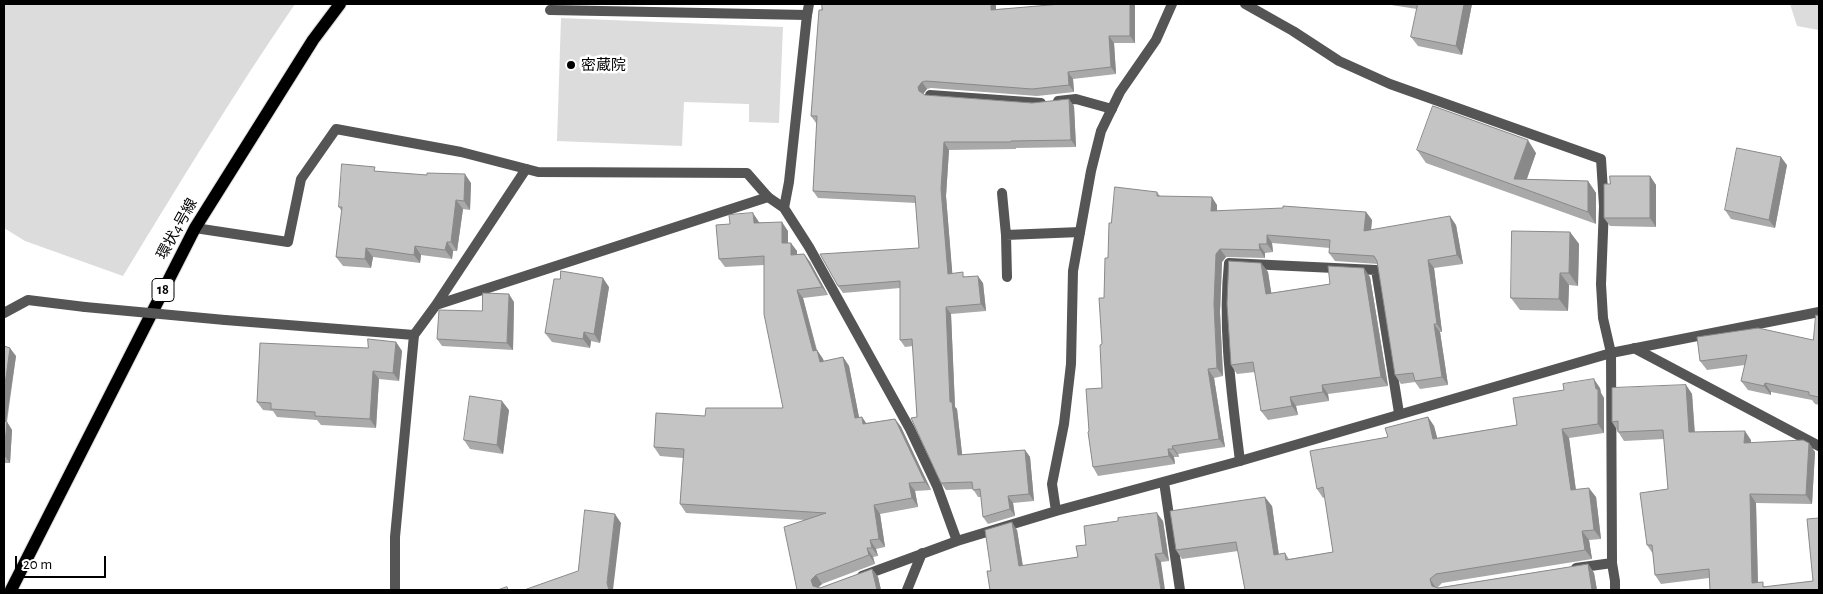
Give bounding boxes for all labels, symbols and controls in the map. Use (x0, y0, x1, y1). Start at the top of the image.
place label: 密蔵院 (581, 56, 626, 74)
marker: 密蔵院 (565, 59, 577, 71)
street label: 環状4号線 (153, 195, 201, 263)
road number: 18 (152, 278, 174, 302)
scale bar (18, 546, 109, 578)
text: 20 m (23, 557, 52, 572)

